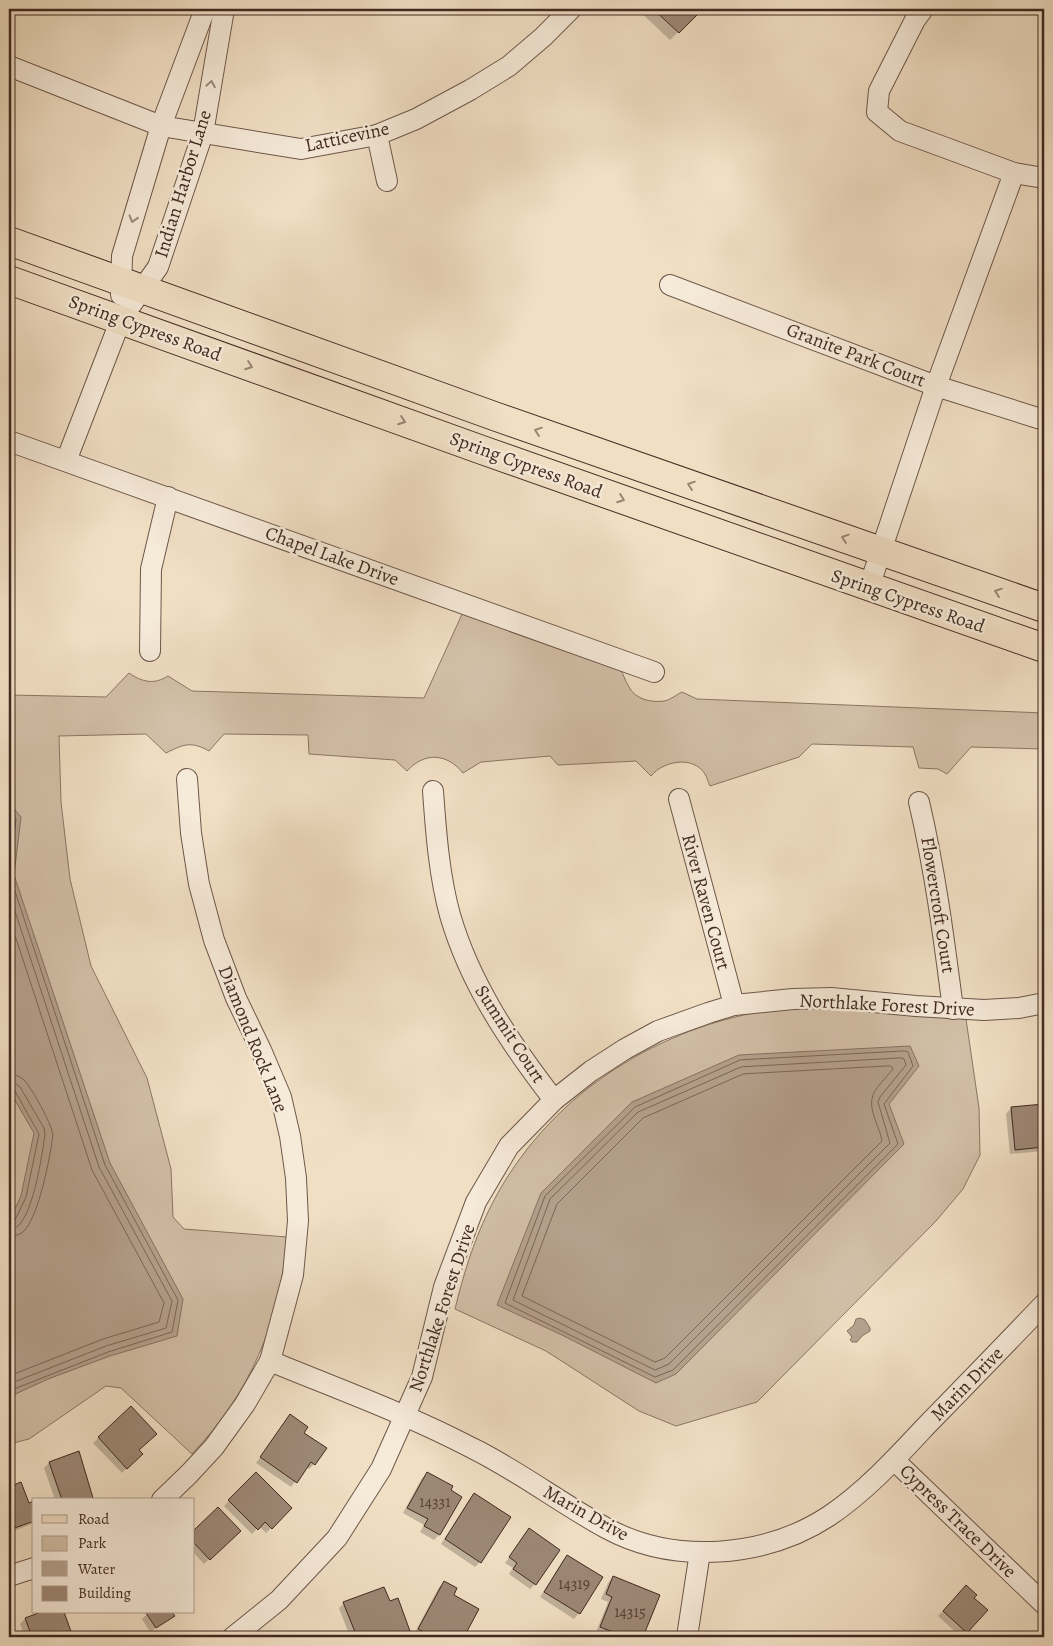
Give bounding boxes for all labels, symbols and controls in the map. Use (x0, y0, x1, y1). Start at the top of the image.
one-way arrow (205, 80, 215, 89)
street label: Indian Harbor Lane (148, 107, 218, 261)
street label: Latticevine (303, 115, 391, 159)
one-way arrow (129, 215, 139, 223)
street label: Spring Cypress Road (65, 288, 226, 368)
street label: Granite Park Court (783, 317, 929, 393)
one-way arrow (244, 360, 253, 370)
one-way arrow (397, 415, 406, 425)
street label: Spring Cypress Road (446, 425, 607, 505)
one-way arrow (534, 427, 543, 437)
one-way arrow (688, 481, 696, 491)
one-way arrow (616, 493, 625, 503)
street label: Chapel Lake Drive (262, 520, 402, 592)
one-way arrow (841, 534, 850, 544)
street label: Spring Cypress Road (828, 563, 989, 640)
one-way arrow (995, 588, 1003, 598)
street label: River Raven Court (675, 831, 737, 973)
street label: Flowercroft Court (914, 835, 962, 975)
street label: Diamond Rock Lane (212, 962, 294, 1116)
street label: Summit Court (469, 980, 551, 1088)
street label: Northlake Forest Drive (799, 987, 975, 1023)
street label: Northlake Forest Drive (403, 1221, 481, 1395)
street label: Marin Drive (925, 1341, 1009, 1427)
street label: Cypress Trace Drive (894, 1458, 1022, 1584)
street label: Marin Drive (538, 1479, 634, 1547)
house number: 14331 (419, 1491, 451, 1513)
legend (32, 1498, 195, 1614)
text: Road (78, 1509, 110, 1529)
text: Park (78, 1533, 107, 1553)
text: Water (77, 1559, 115, 1579)
house number: 14319 (558, 1573, 590, 1595)
text: Building (78, 1583, 131, 1603)
house number: 14315 (614, 1601, 646, 1623)

